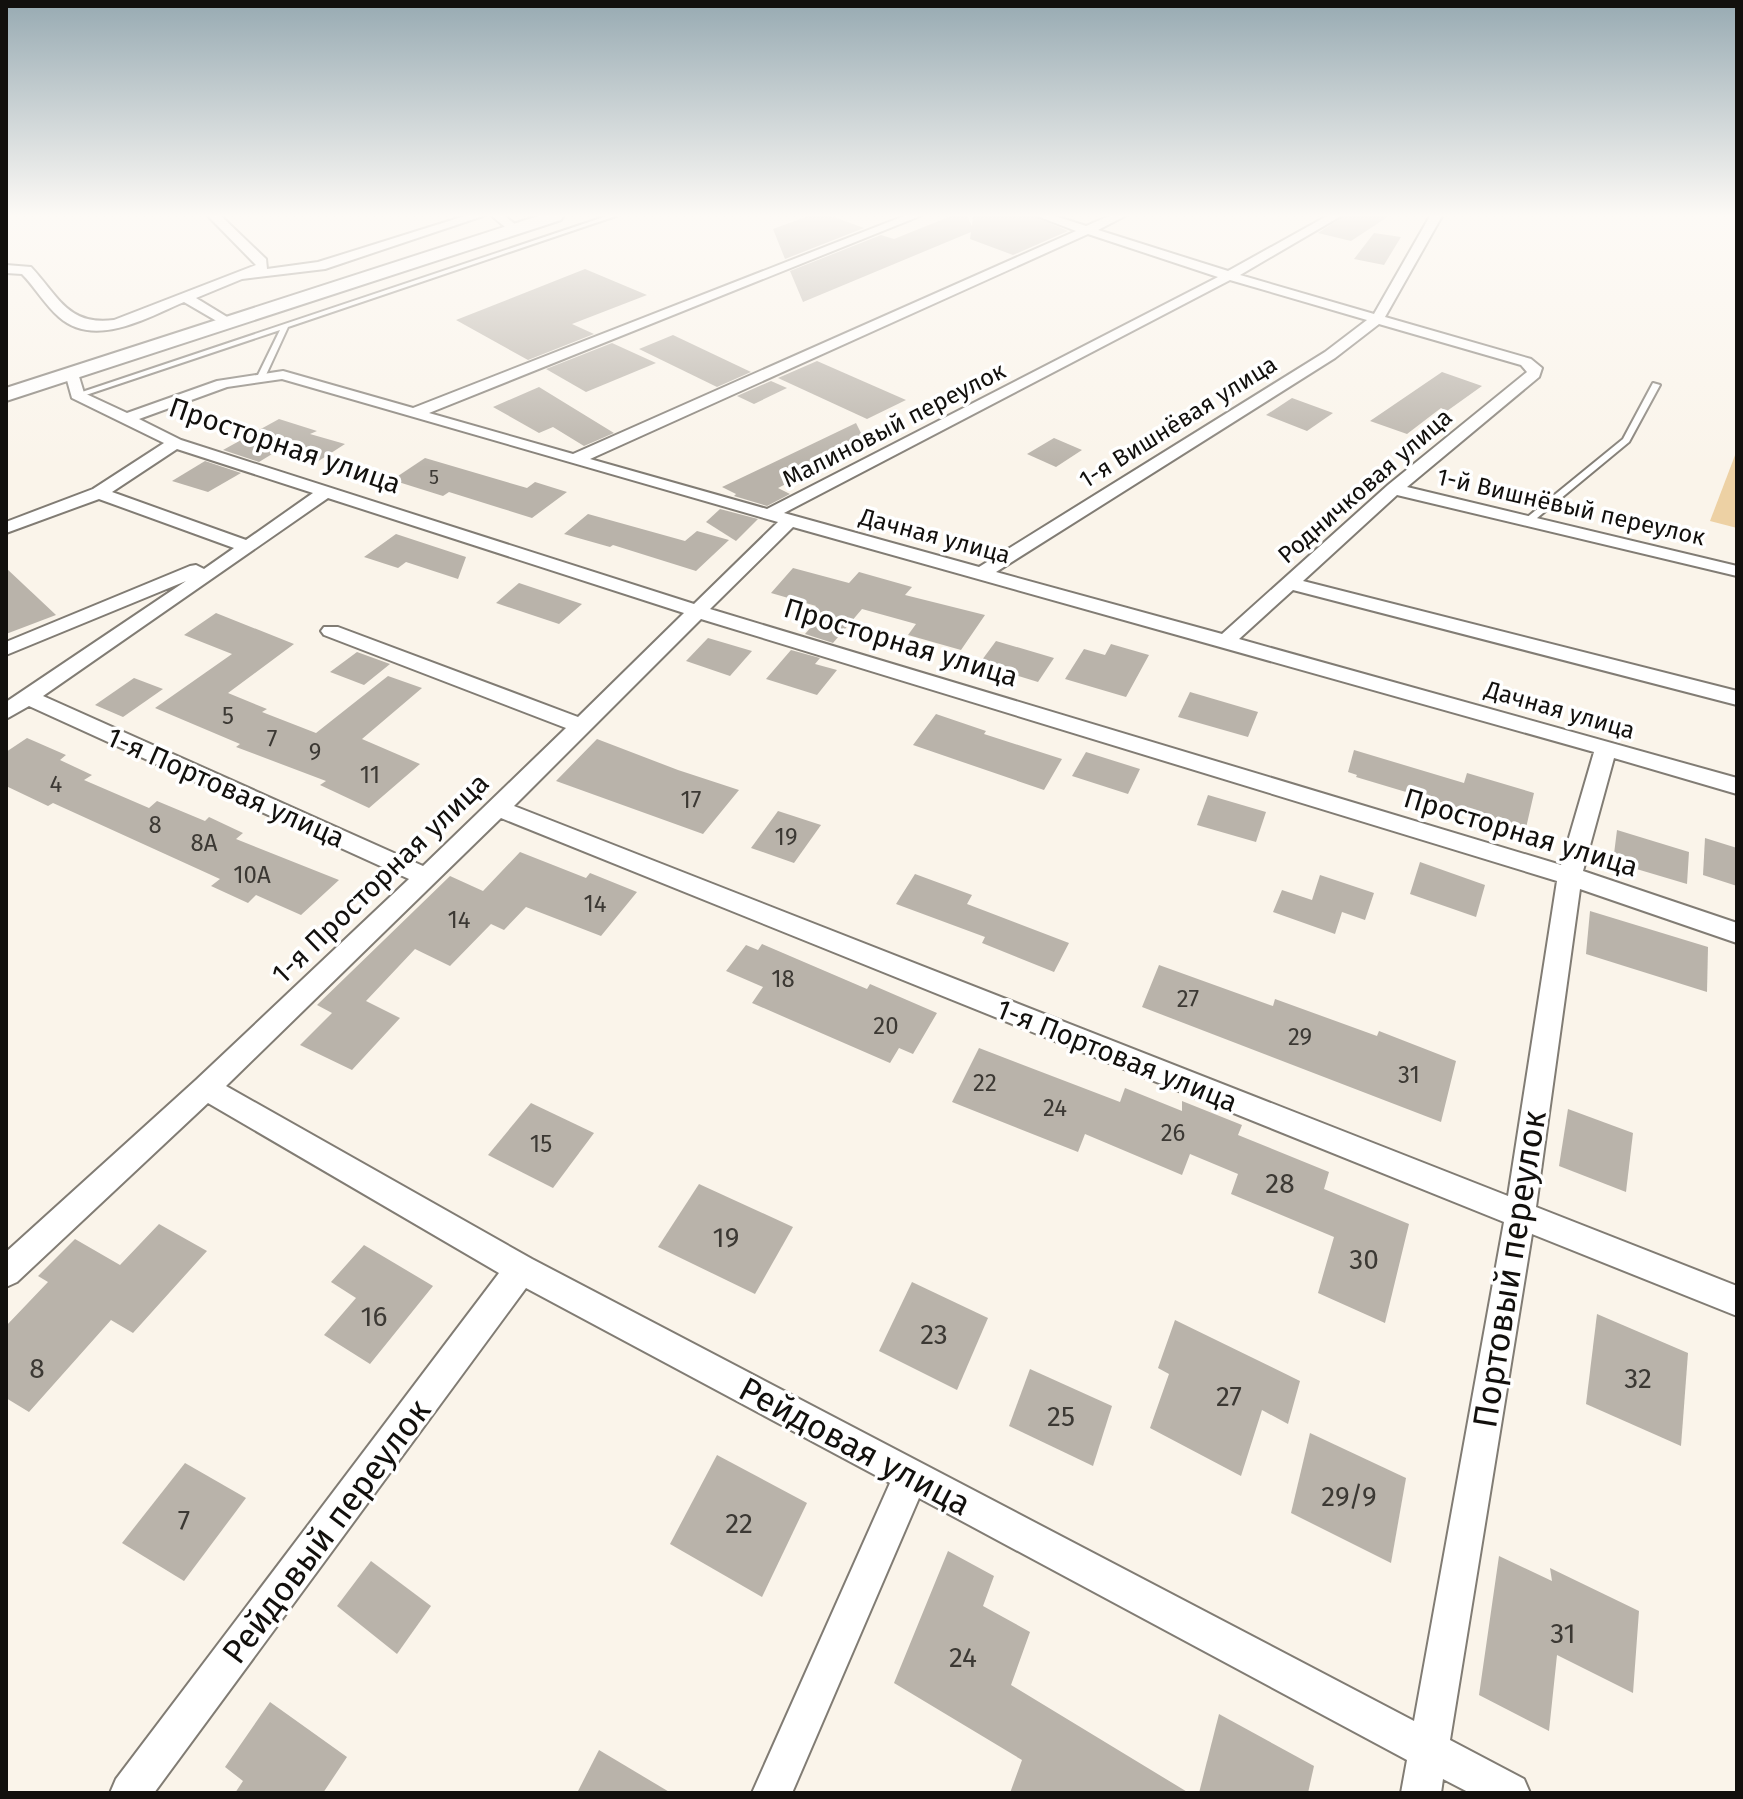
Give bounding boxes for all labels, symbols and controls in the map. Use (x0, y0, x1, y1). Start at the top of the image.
street label: 1-я Вишнёвая улица (1074, 350, 1282, 494)
street label: Малиновый переулок (778, 356, 1011, 493)
street label: Просторная улица (165, 390, 405, 501)
street label: Родничковая улица (1272, 403, 1458, 569)
street label: 1-й Вишнёвый переулок (1434, 462, 1708, 552)
house number: 5 (429, 465, 439, 489)
street label: Дачная улица (856, 502, 1013, 570)
street label: Просторная улица (780, 591, 1022, 694)
street label: Дачная улица (1481, 675, 1638, 745)
house number: 5 (222, 702, 234, 730)
street label: 1-я Портовая улица (102, 720, 350, 855)
house number: 7 (267, 725, 277, 753)
house number: 9 (309, 738, 321, 766)
house number: 11 (360, 761, 380, 789)
street label: 1-я Просторная улица (265, 766, 496, 991)
house number: 4 (50, 770, 63, 798)
street label: Просторная улица (1400, 781, 1642, 884)
house number: 17 (680, 786, 702, 814)
house number: 8 (148, 811, 162, 839)
house number: 19 (775, 823, 798, 851)
house number: 8А (191, 829, 218, 857)
house number: 10А (233, 861, 271, 889)
house number: 14 (583, 890, 607, 918)
house number: 14 (447, 906, 471, 934)
house number: 18 (771, 965, 795, 993)
house number: 27 (1177, 985, 1199, 1013)
street label: 1-я Портовая улица (992, 992, 1242, 1119)
house number: 20 (873, 1012, 899, 1040)
house number: 29 (1288, 1023, 1312, 1051)
house number: 31 (1398, 1061, 1420, 1089)
house number: 22 (973, 1069, 997, 1097)
house number: 24 (1043, 1094, 1067, 1122)
street label: Портовый переулок (1464, 1107, 1555, 1431)
house number: 26 (1161, 1119, 1185, 1147)
house number: 15 (530, 1130, 552, 1158)
house number: 28 (1265, 1167, 1295, 1200)
house number: 19 (713, 1221, 739, 1254)
house number: 30 (1349, 1243, 1379, 1276)
house number: 16 (360, 1300, 388, 1333)
house number: 23 (920, 1318, 948, 1351)
house number: 8 (29, 1352, 45, 1385)
house number: 32 (1624, 1362, 1652, 1395)
street label: Рейдовая улица (732, 1368, 978, 1525)
house number: 27 (1216, 1380, 1242, 1413)
street label: Рейдовый переулок (214, 1391, 439, 1672)
house number: 25 (1047, 1400, 1075, 1433)
house number: 29/9 (1321, 1480, 1377, 1513)
house number: 7 (178, 1504, 190, 1537)
house number: 22 (725, 1507, 753, 1540)
house number: 31 (1550, 1617, 1576, 1650)
house number: 24 (949, 1641, 977, 1674)

